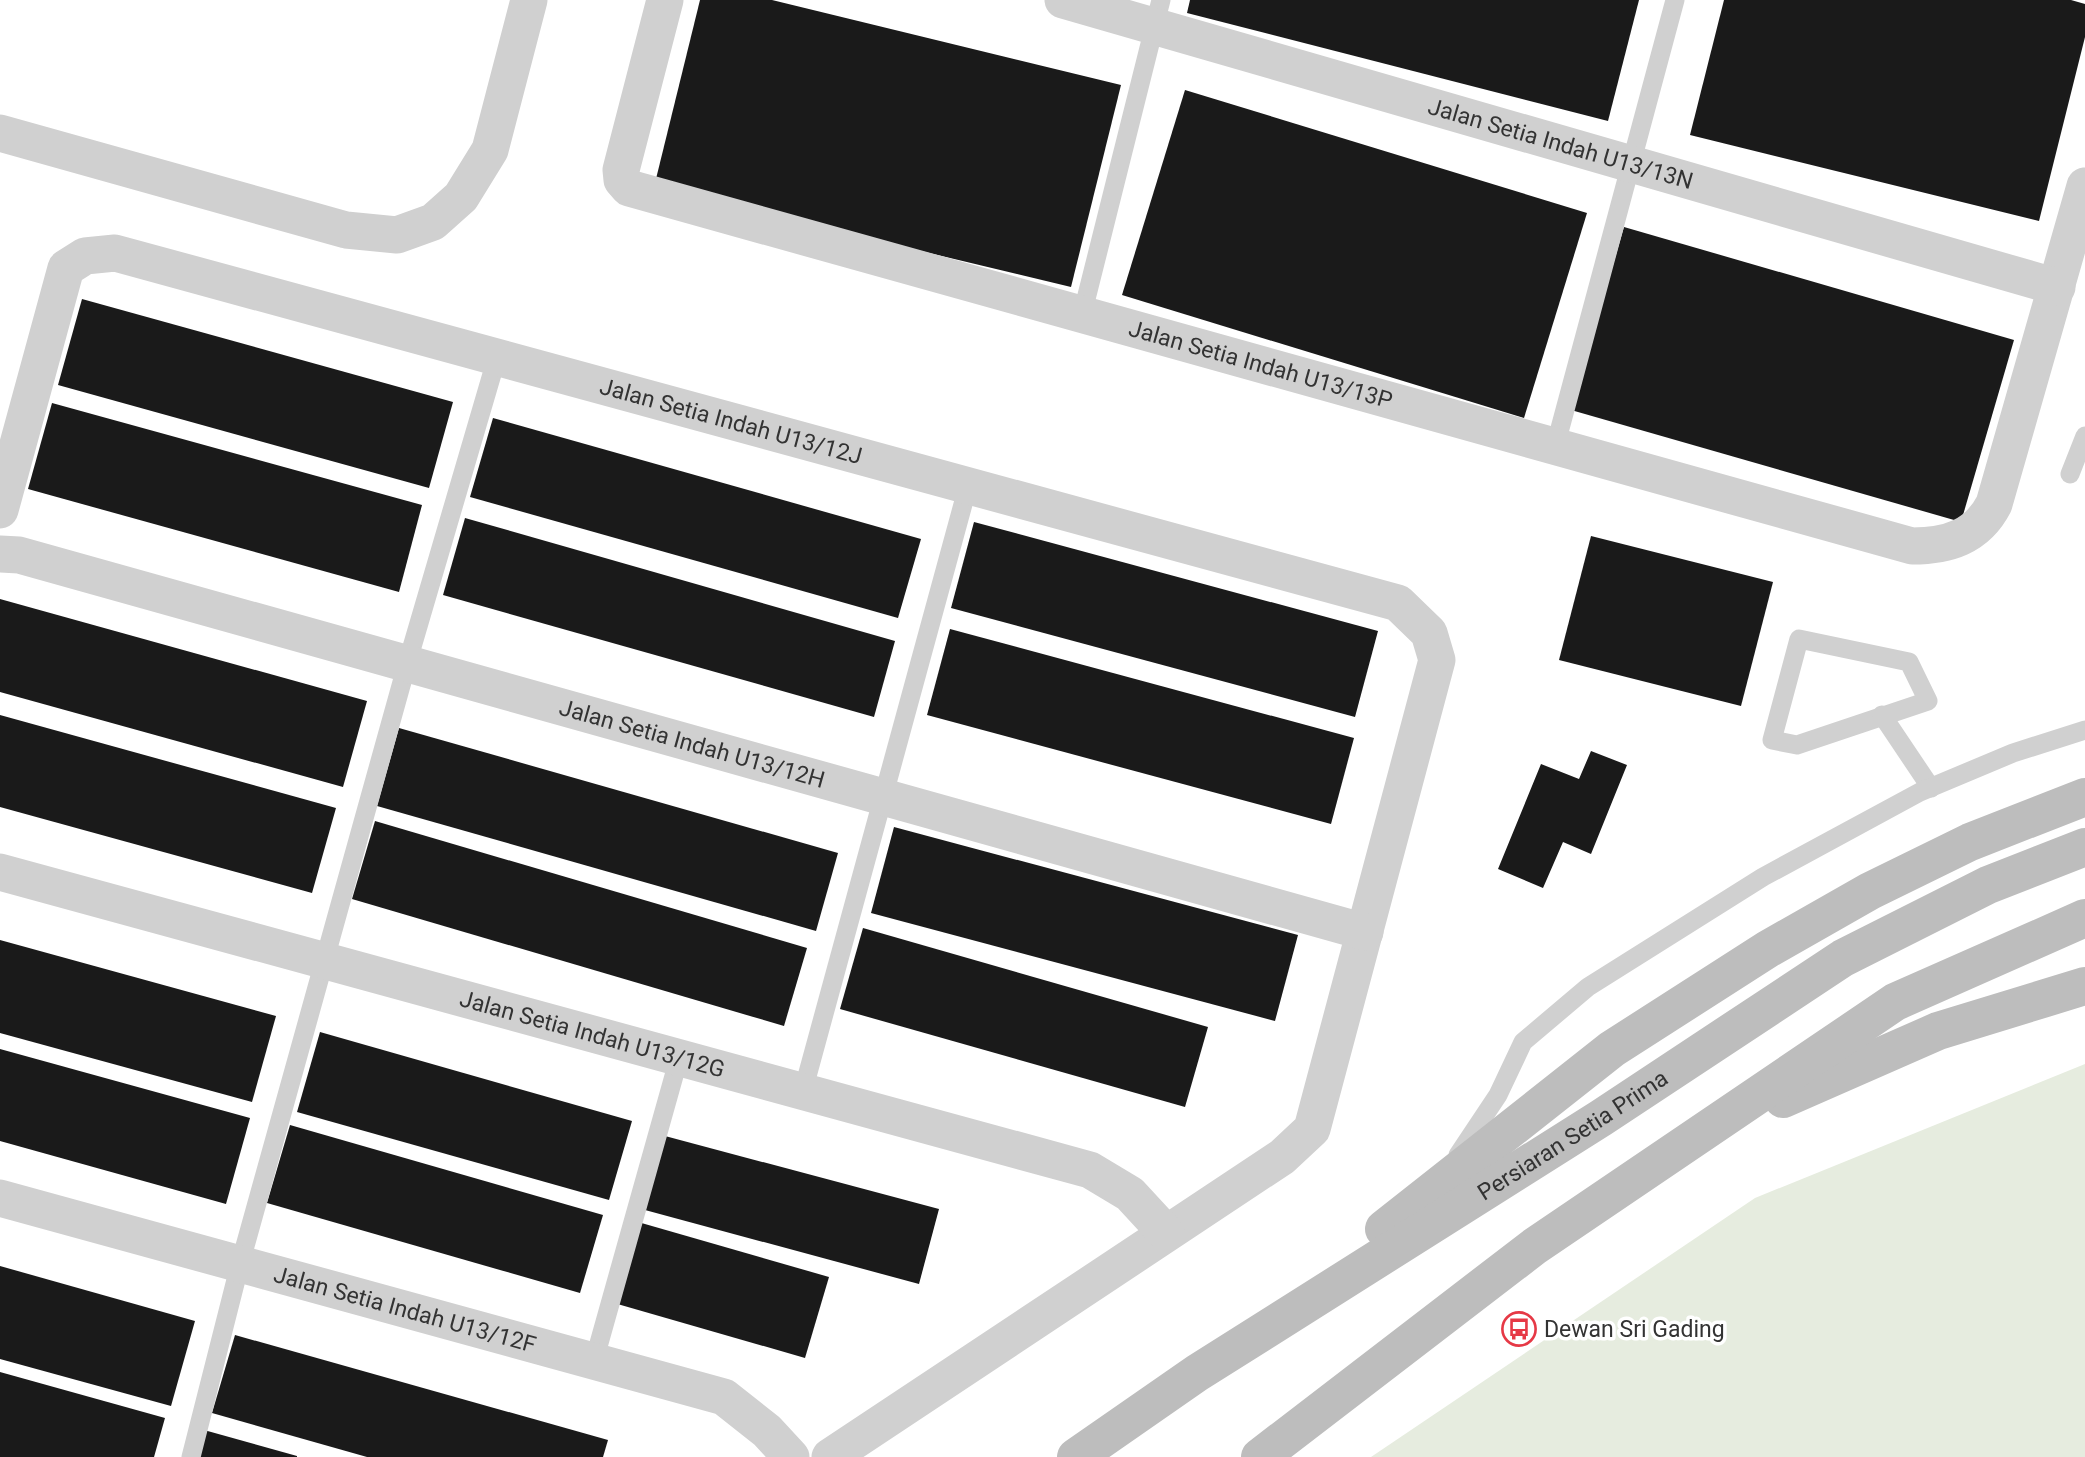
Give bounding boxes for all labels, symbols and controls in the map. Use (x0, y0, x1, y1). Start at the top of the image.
street label: Jalan Setia Indah U13/13N (1425, 93, 1696, 195)
street label: Jalan Setia Indah U13/13P (1126, 315, 1395, 414)
street label: Jalan Setia Indah U13/12J (597, 372, 865, 470)
street label: Jalan Setia Indah U13/12H (556, 694, 828, 794)
street label: Jalan Setia Indah U13/12G (457, 985, 728, 1083)
street label: Persiaran Setia Prima (1473, 1064, 1673, 1206)
street label: Jalan Setia Indah U13/12F (271, 1260, 539, 1358)
bus stop icon: Dewan Sri Gading (1500, 1310, 1538, 1348)
place label: Dewan Sri Gading (1544, 1316, 1725, 1343)

